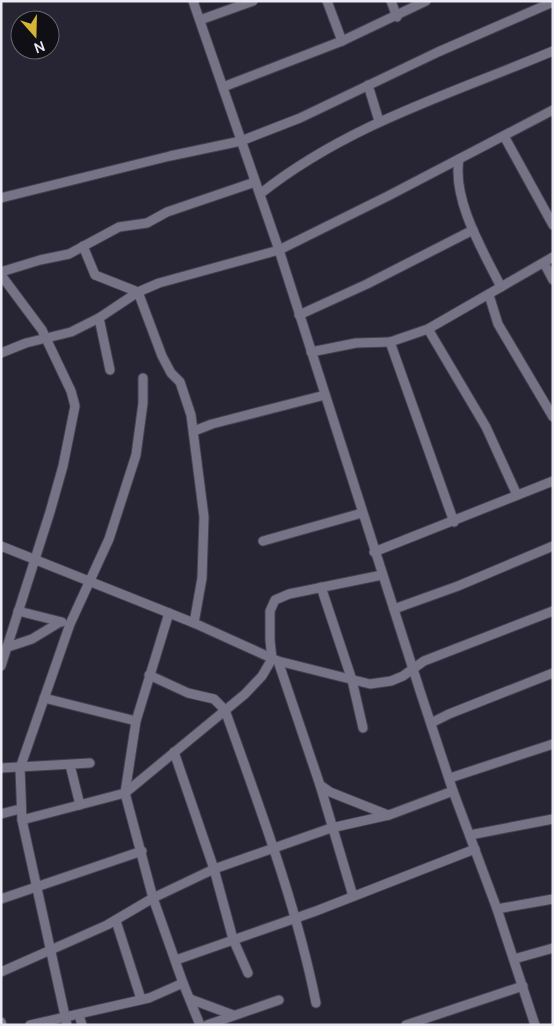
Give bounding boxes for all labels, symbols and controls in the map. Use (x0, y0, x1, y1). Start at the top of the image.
north arrow (10, 10, 60, 60)
text: N (32, 37, 48, 58)

